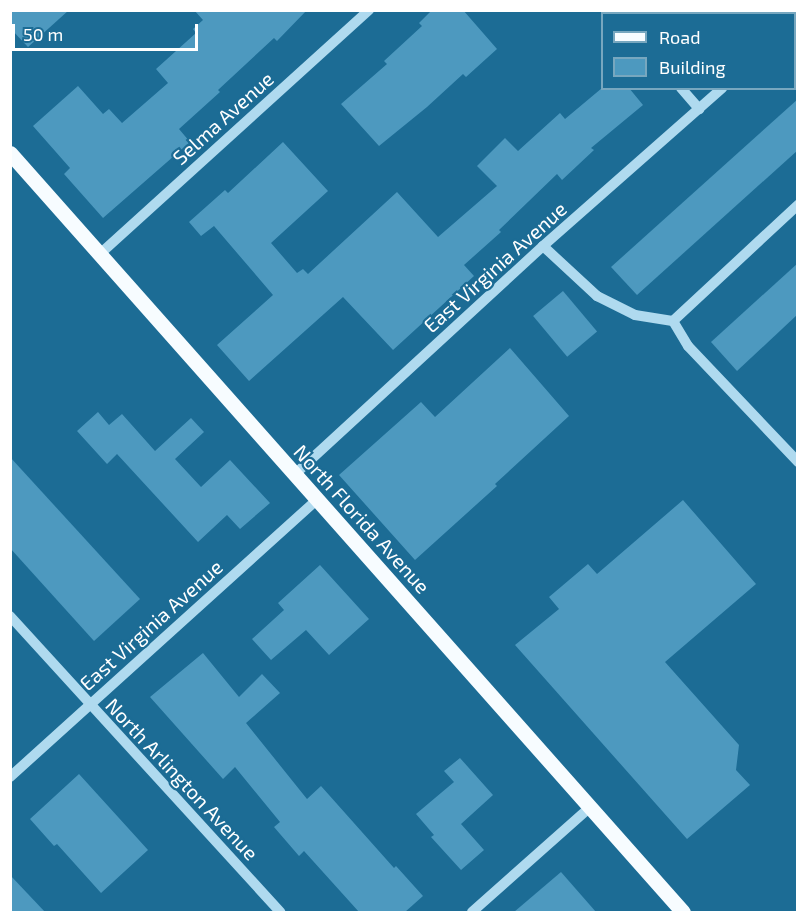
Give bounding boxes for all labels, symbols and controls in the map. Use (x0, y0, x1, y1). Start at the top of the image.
scale bar (15, 12, 201, 50)
legend (601, 12, 796, 90)
text: 50 m (23, 23, 63, 45)
text: Road (659, 26, 700, 48)
text: Building (659, 56, 726, 78)
street label: Selma Avenue (167, 66, 279, 170)
street label: East Virginia Avenue (418, 196, 572, 338)
street label: North Florida Avenue (289, 440, 435, 598)
street label: East Virginia Avenue (74, 554, 228, 696)
street label: North Arlington Avenue (100, 693, 264, 865)

